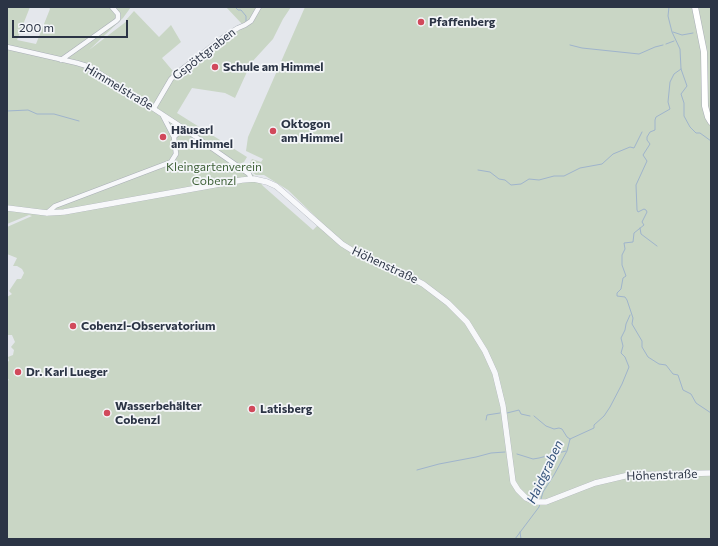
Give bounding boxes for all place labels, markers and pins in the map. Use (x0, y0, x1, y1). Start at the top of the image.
place label: Pfaffenberg (429, 15, 495, 29)
marker: Pfaffenberg (416, 17, 426, 27)
place label: Schule am Himmel (223, 60, 324, 74)
marker: Schule am Himmel (210, 62, 220, 72)
place label: Oktogon am Himmel (281, 117, 343, 145)
place label: Häuserl am Himmel (171, 123, 233, 151)
marker: Oktogon am Himmel (268, 126, 278, 136)
marker: Häuserl am Himmel (158, 132, 168, 142)
place label: Cobenzl-Observatorium (81, 319, 215, 333)
marker: Cobenzl-Observatorium (68, 321, 78, 331)
place label: Dr. Karl Lueger (26, 365, 108, 379)
marker: Dr. Karl Lueger (13, 367, 23, 377)
place label: Wasserbehälter Cobenzl (115, 399, 202, 427)
place label: Latisberg (260, 402, 312, 416)
marker: Latisberg (247, 404, 257, 414)
marker: Wasserbehälter Cobenzl (102, 408, 112, 418)

